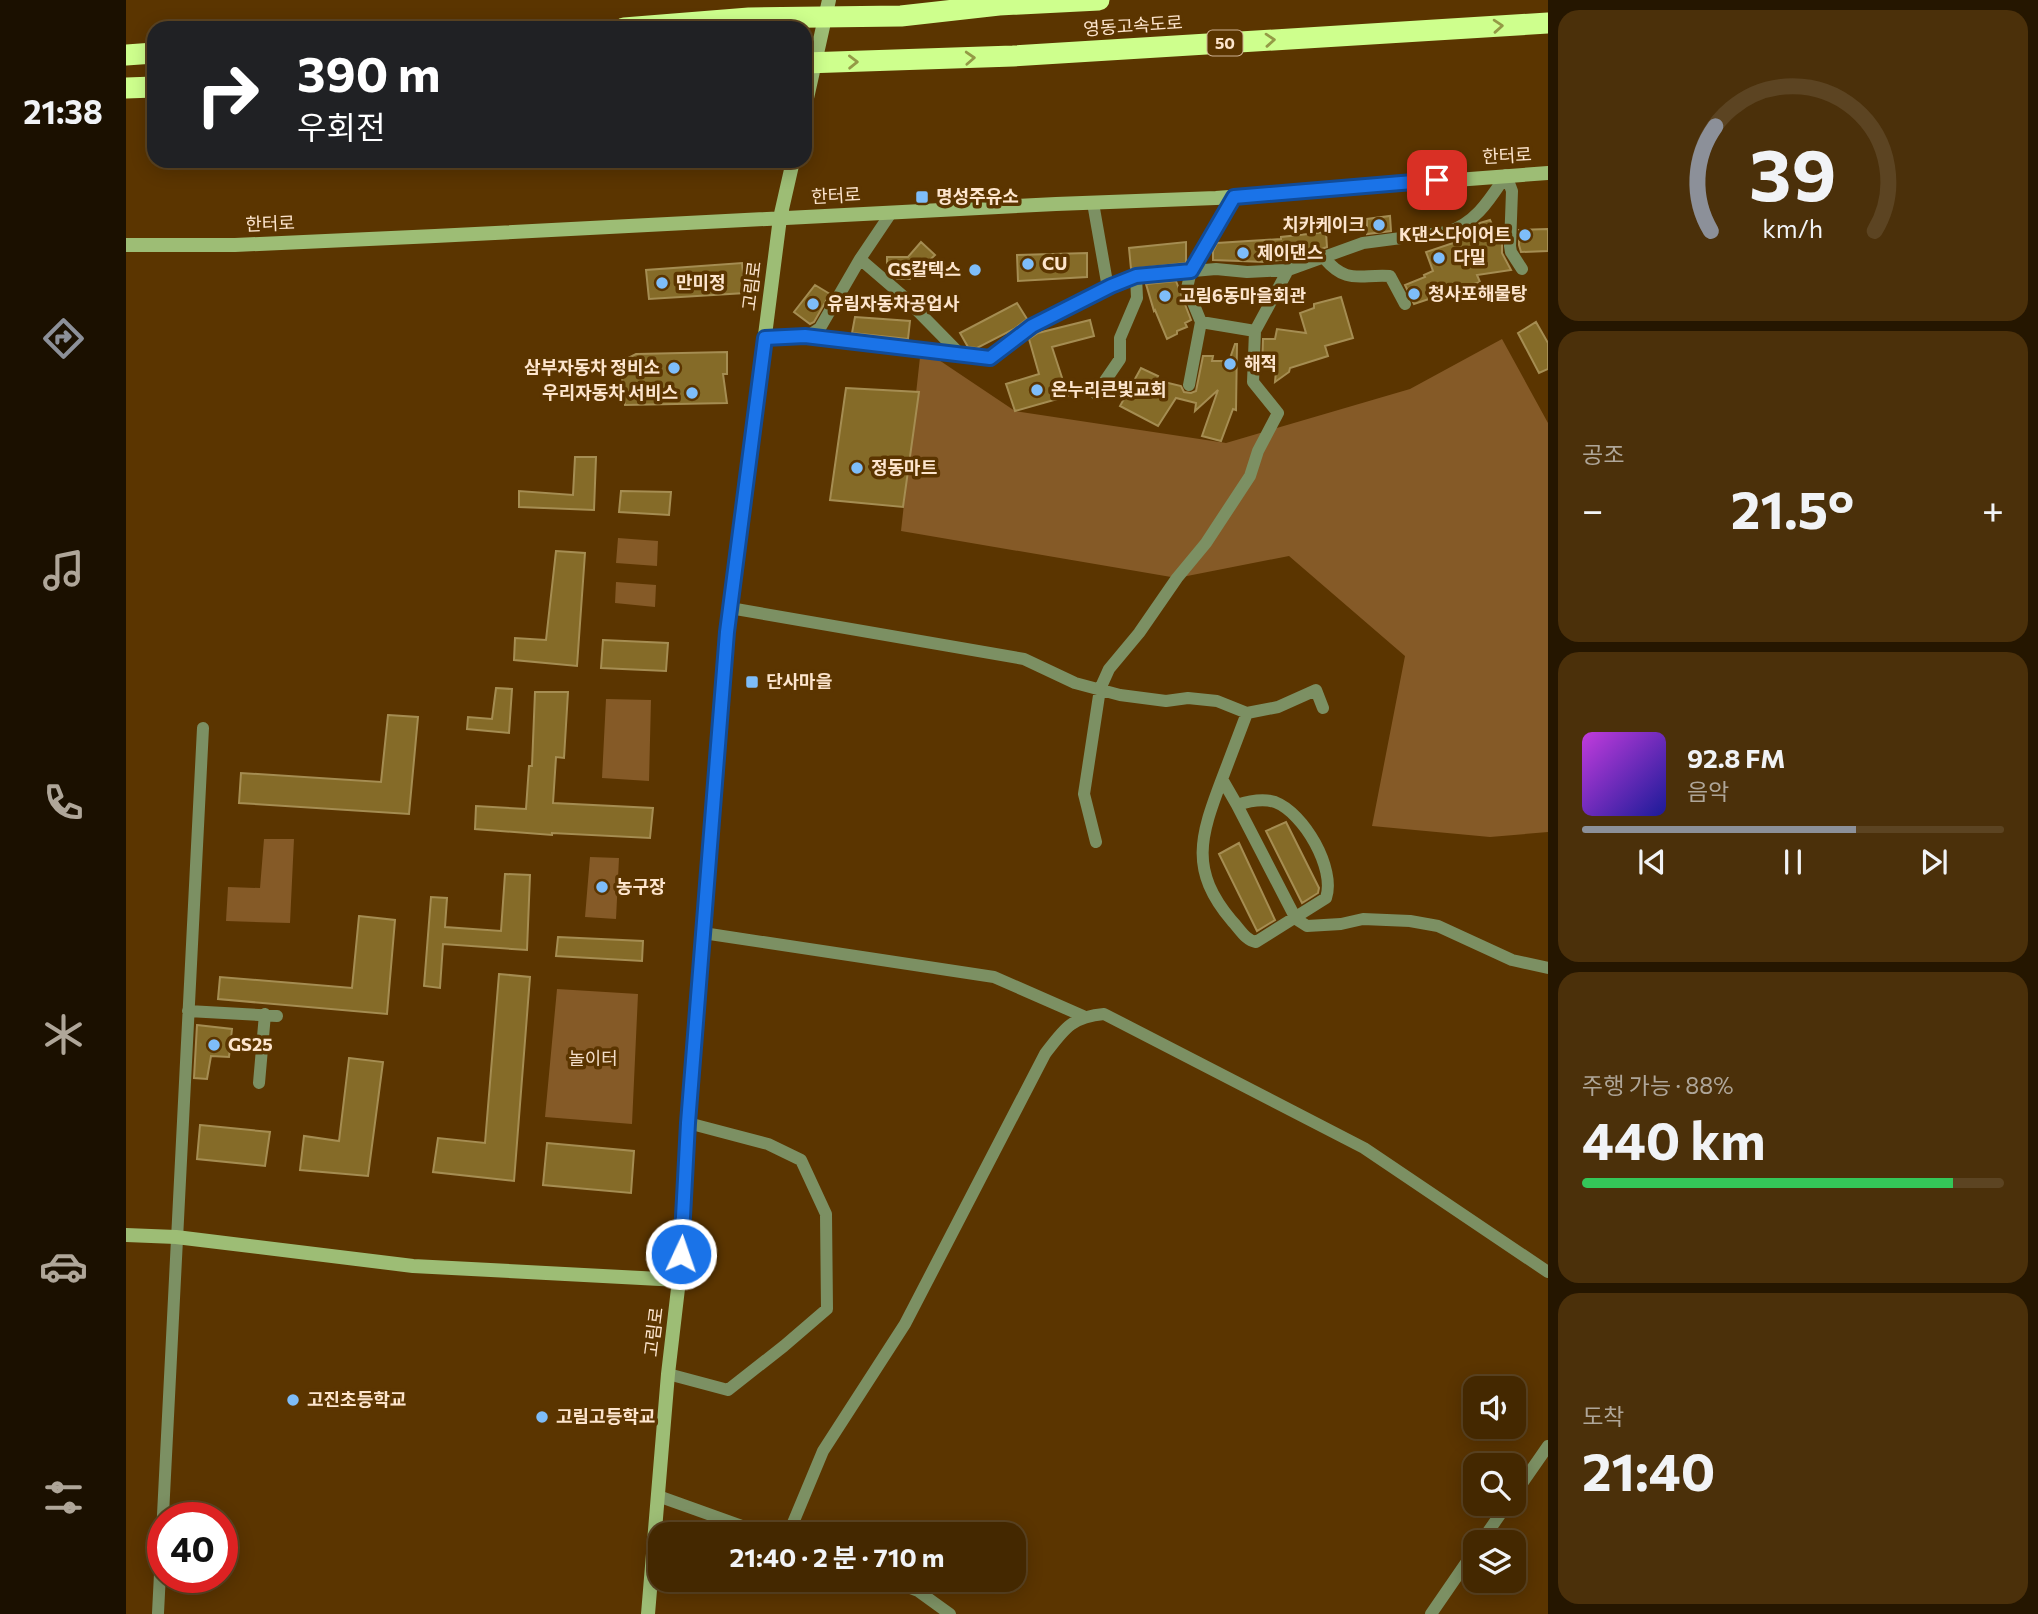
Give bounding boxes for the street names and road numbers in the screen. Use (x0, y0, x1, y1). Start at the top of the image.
street label: 영동고속도로 (1083, 11, 1183, 39)
road number: 50 (1208, 31, 1242, 56)
street label: 한터로 (1482, 143, 1532, 167)
street label: 한터로 (811, 183, 861, 207)
street label: 한터로 (245, 211, 295, 235)
street label: 고림로 (737, 260, 765, 312)
street label: 고림로 (639, 1306, 667, 1358)

